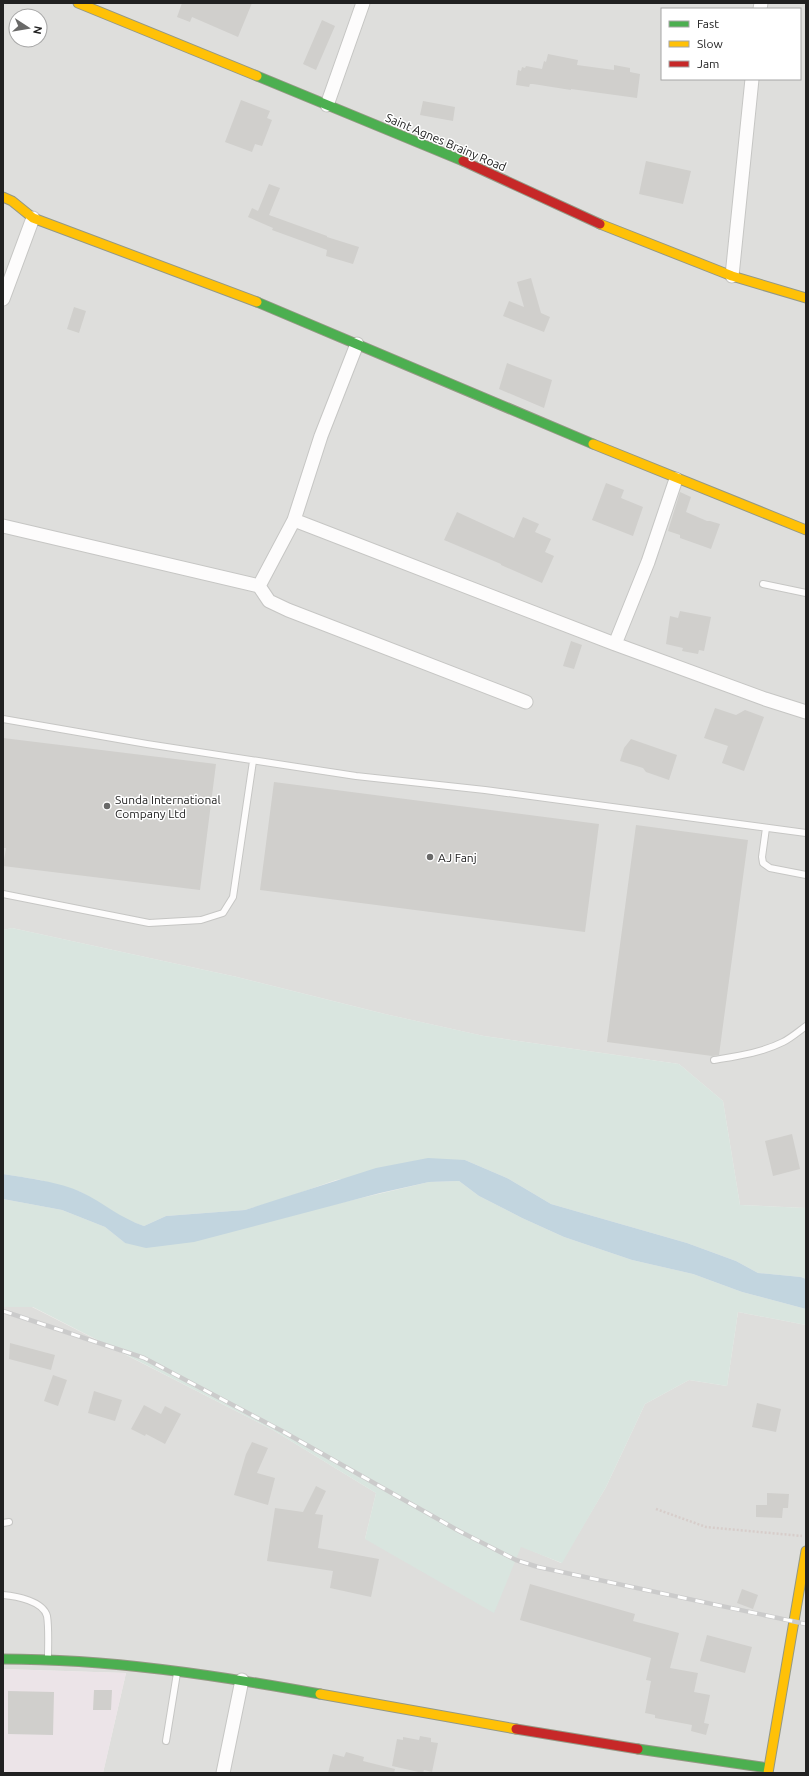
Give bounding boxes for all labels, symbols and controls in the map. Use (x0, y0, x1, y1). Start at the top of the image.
north arrow (8, 8, 48, 48)
legend (661, 8, 801, 80)
text: Fast (697, 17, 719, 30)
text: N (31, 25, 45, 35)
text: Slow (697, 37, 723, 50)
text: Jam (697, 57, 719, 70)
street label: Saint Agnes Brainy Road (384, 111, 508, 173)
place label: Sunda International Company Ltd (115, 793, 221, 820)
marker: Sunda International Company Ltd (102, 801, 112, 811)
place label: AJ Fanj (438, 851, 477, 864)
marker: AJ Fanj (425, 852, 435, 862)

